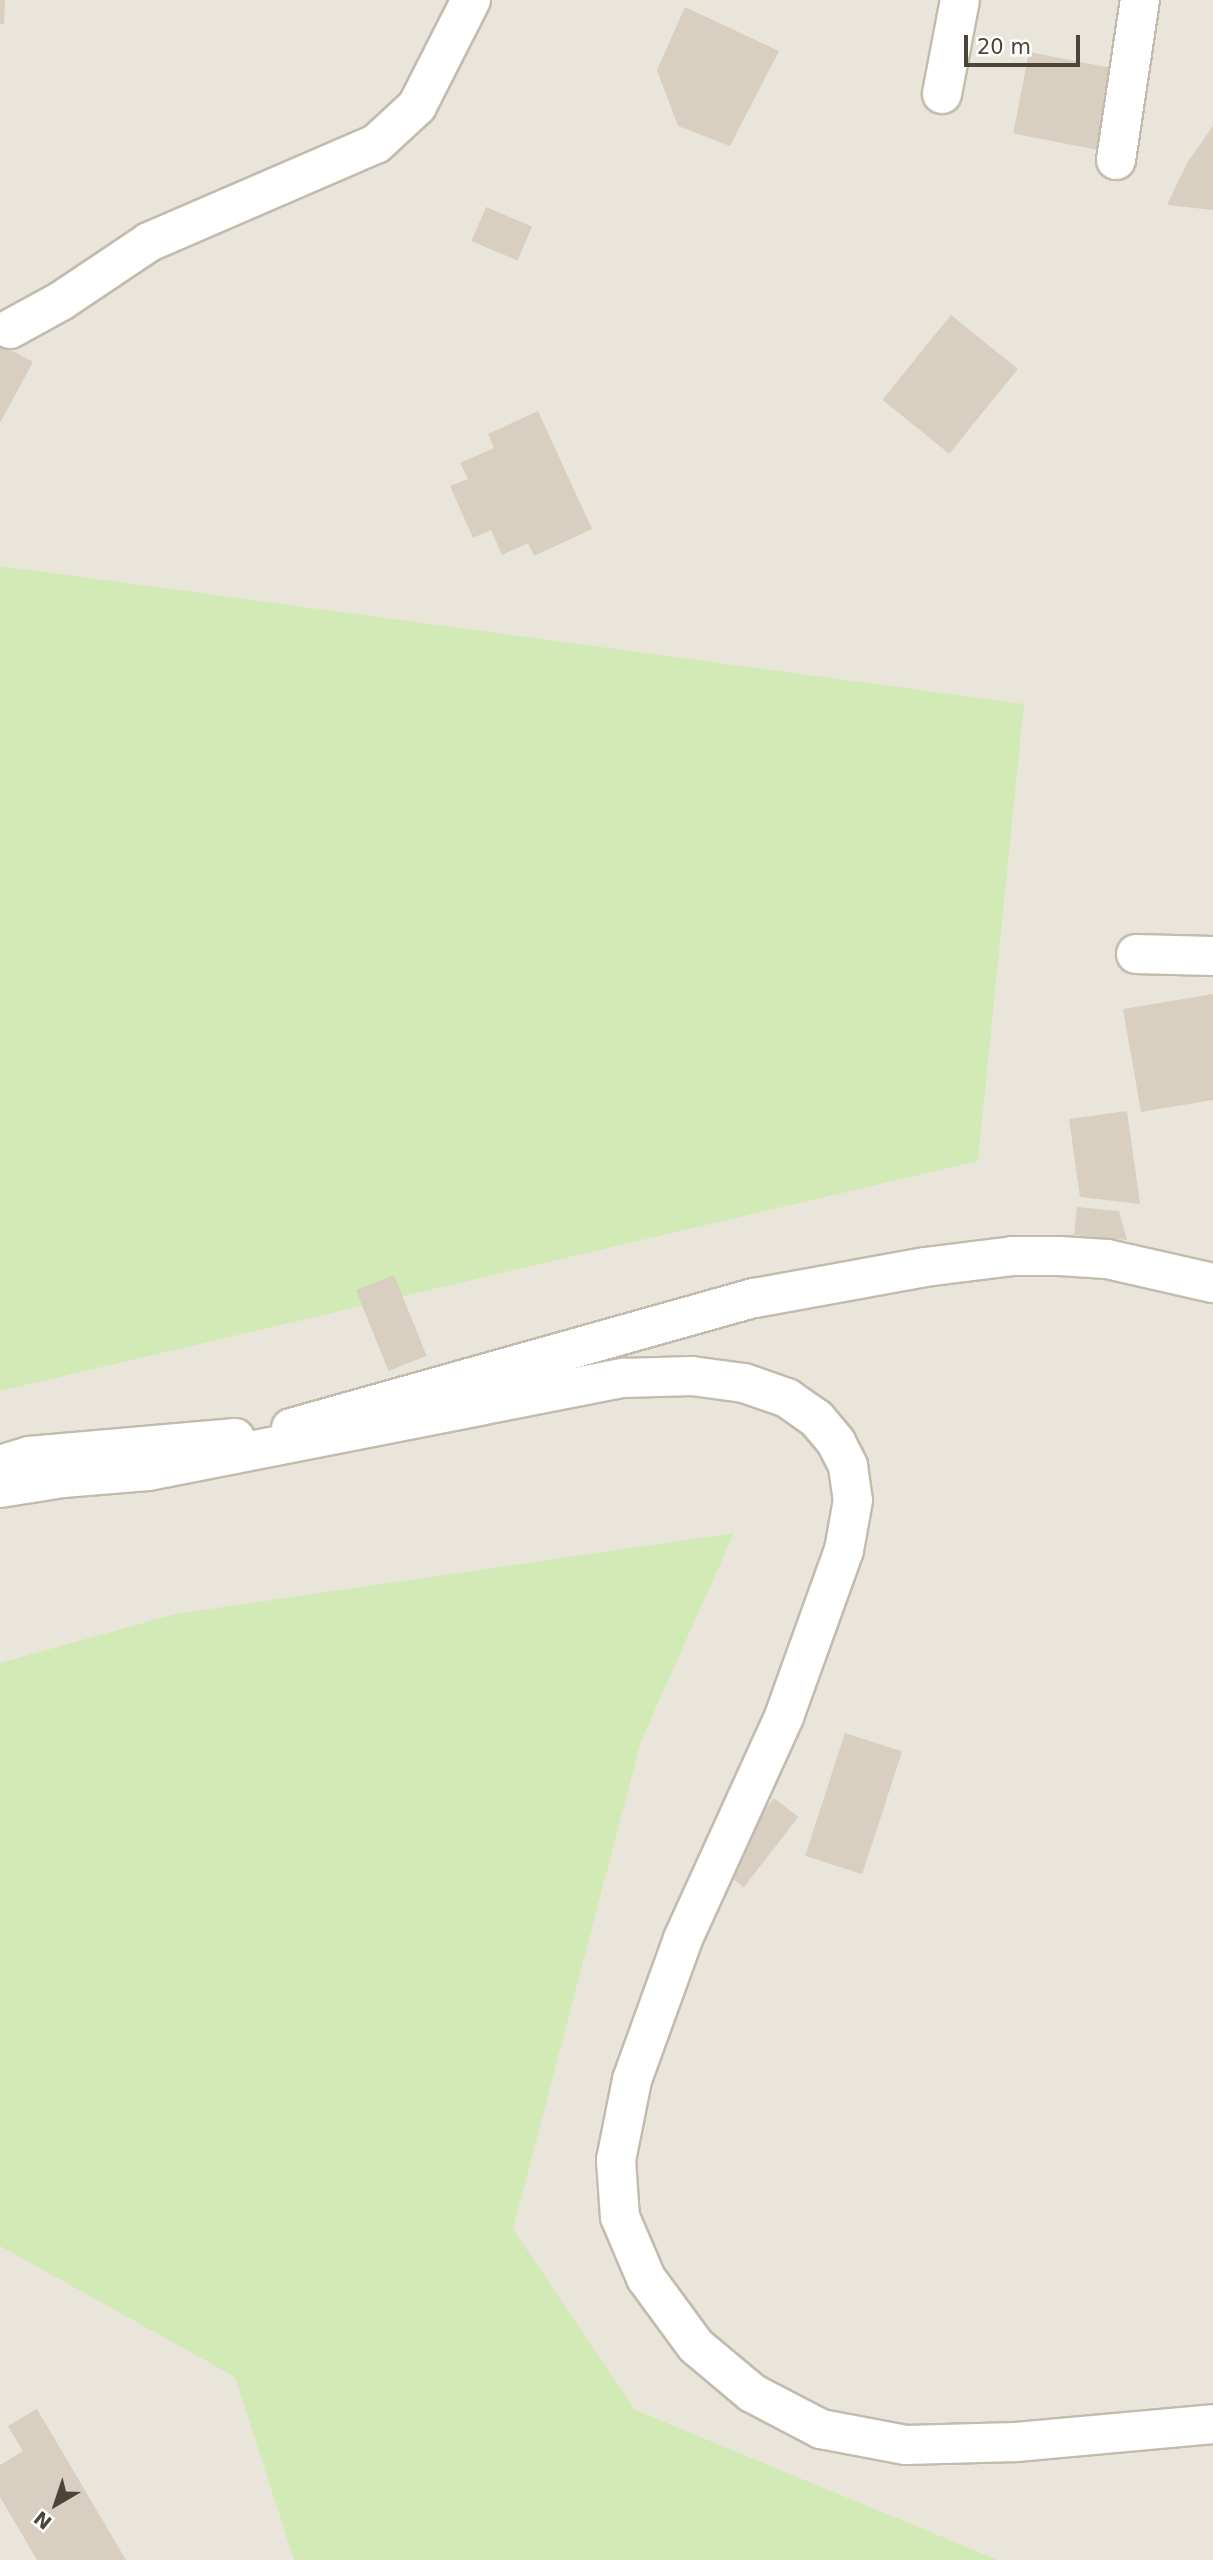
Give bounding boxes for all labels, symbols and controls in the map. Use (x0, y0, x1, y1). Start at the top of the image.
scale bar (968, 21, 1084, 65)
text: 20 m (977, 35, 1031, 59)
north arrow (21, 2469, 91, 2539)
text: N (30, 2507, 56, 2534)

